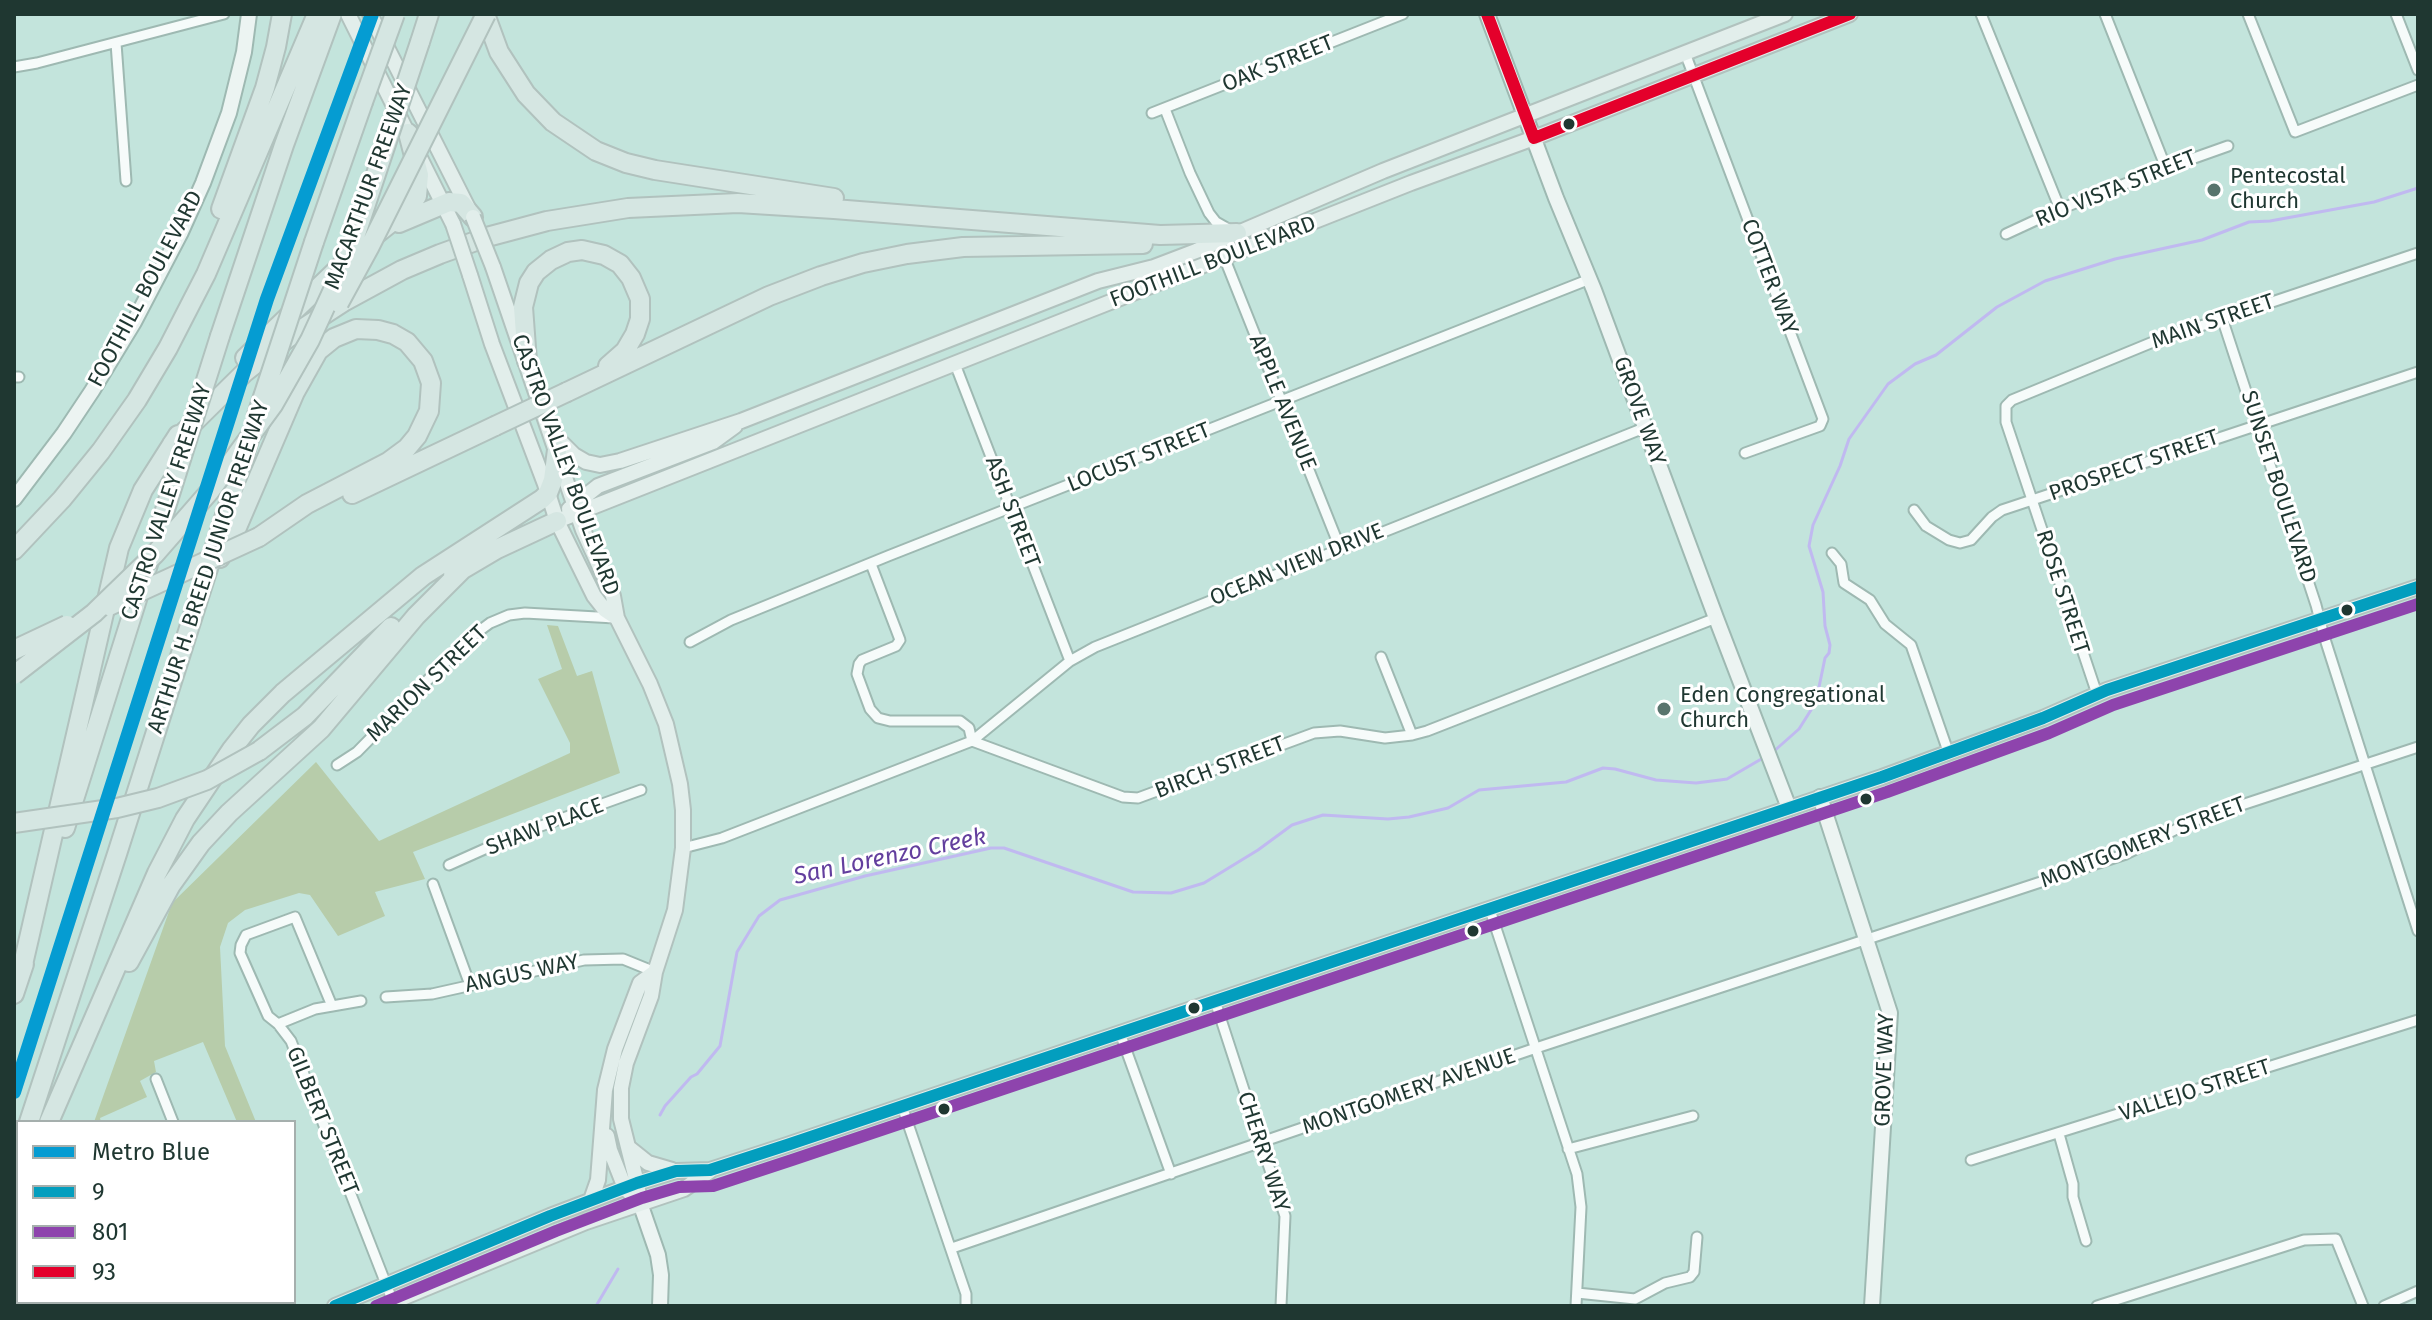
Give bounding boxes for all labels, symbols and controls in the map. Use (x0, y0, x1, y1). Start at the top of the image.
street label: OAK STREET (1219, 30, 1337, 98)
street label: MACARTHUR FREEWAY (320, 81, 418, 293)
unlabelled marker (1561, 116, 1577, 132)
street label: RIO VISTA STREET (2032, 145, 2200, 233)
place label: Pentecostal Church (2230, 164, 2346, 216)
marker: Pentecostal Church (2205, 181, 2223, 199)
street label: FOOTHILL BOULEVARD (83, 186, 209, 392)
street label: FOOTHILL BOULEVARD (1106, 211, 1320, 313)
street label: COTTER WAY (1735, 215, 1803, 339)
street label: MAIN STREET (2148, 289, 2278, 355)
street label: CASTRO VALLEY BOULEVARD (505, 331, 625, 599)
street label: APPLE AVENUE (1243, 331, 1321, 475)
street label: GROVE WAY (1607, 353, 1671, 469)
street label: CASTRO VALLEY FREEWAY (116, 380, 218, 624)
street label: SUNSET BOULEVARD (2234, 388, 2322, 586)
street label: ARTHUR H. BREED JUNIOR FREEWAY (143, 397, 275, 737)
street label: LOCUST STREET (1064, 417, 1214, 499)
street label: PROSPECT STREET (2046, 425, 2222, 507)
street label: ASH STREET (979, 453, 1045, 571)
street label: OCEAN VIEW DRIVE (1206, 518, 1388, 612)
street label: ROSE STREET (2030, 527, 2094, 657)
unlabelled marker (2339, 602, 2355, 618)
street label: MARION STREET (361, 620, 493, 748)
place label: Eden Congregational Church (1680, 683, 1885, 734)
marker: Eden Congregational Church (1655, 700, 1673, 718)
street label: BIRCH STREET (1151, 731, 1289, 805)
unlabelled marker (1858, 791, 1874, 807)
street label: SHAW PLACE (482, 792, 608, 862)
street label: MONTGOMERY STREET (2037, 792, 2249, 894)
water label: San Lorenzo Creek (791, 823, 989, 891)
unlabelled marker (1465, 923, 1481, 939)
street label: ANGUS WAY (463, 949, 581, 999)
unlabelled marker (1186, 1000, 1202, 1016)
street label: GROVE WAY (1870, 1013, 1900, 1127)
street label: GILBERT STREET (280, 1043, 364, 1199)
street label: MONTGOMERY AVENUE (1299, 1043, 1519, 1141)
street label: VALLEJO STREET (2116, 1054, 2274, 1128)
street label: CHERRY WAY (1231, 1089, 1295, 1215)
unlabelled marker (936, 1101, 952, 1117)
legend (16, 1120, 296, 1304)
text: Metro Blue (92, 1138, 210, 1166)
text: 9 (92, 1178, 105, 1206)
text: 801 (92, 1218, 128, 1246)
text: 93 (92, 1258, 116, 1286)

